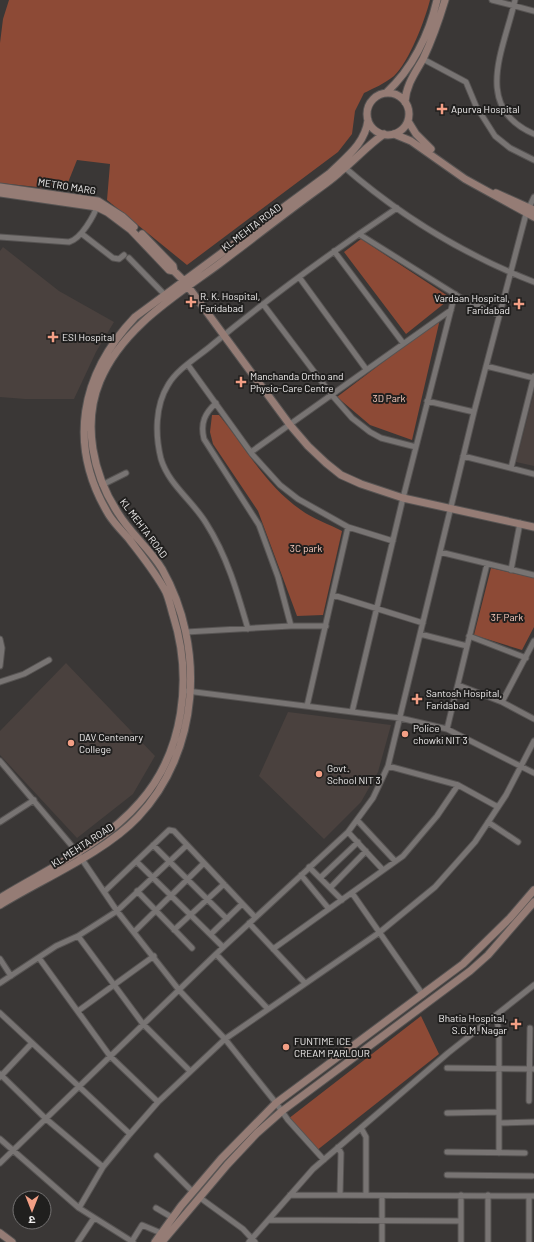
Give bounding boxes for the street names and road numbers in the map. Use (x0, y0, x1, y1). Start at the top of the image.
street label: METRO MARG (37, 175, 97, 197)
street label: KL MEHTA ROAD (219, 201, 283, 253)
street label: KL MEHTA ROAD (118, 496, 170, 560)
street label: KL MEHTA ROAD (49, 821, 115, 869)

